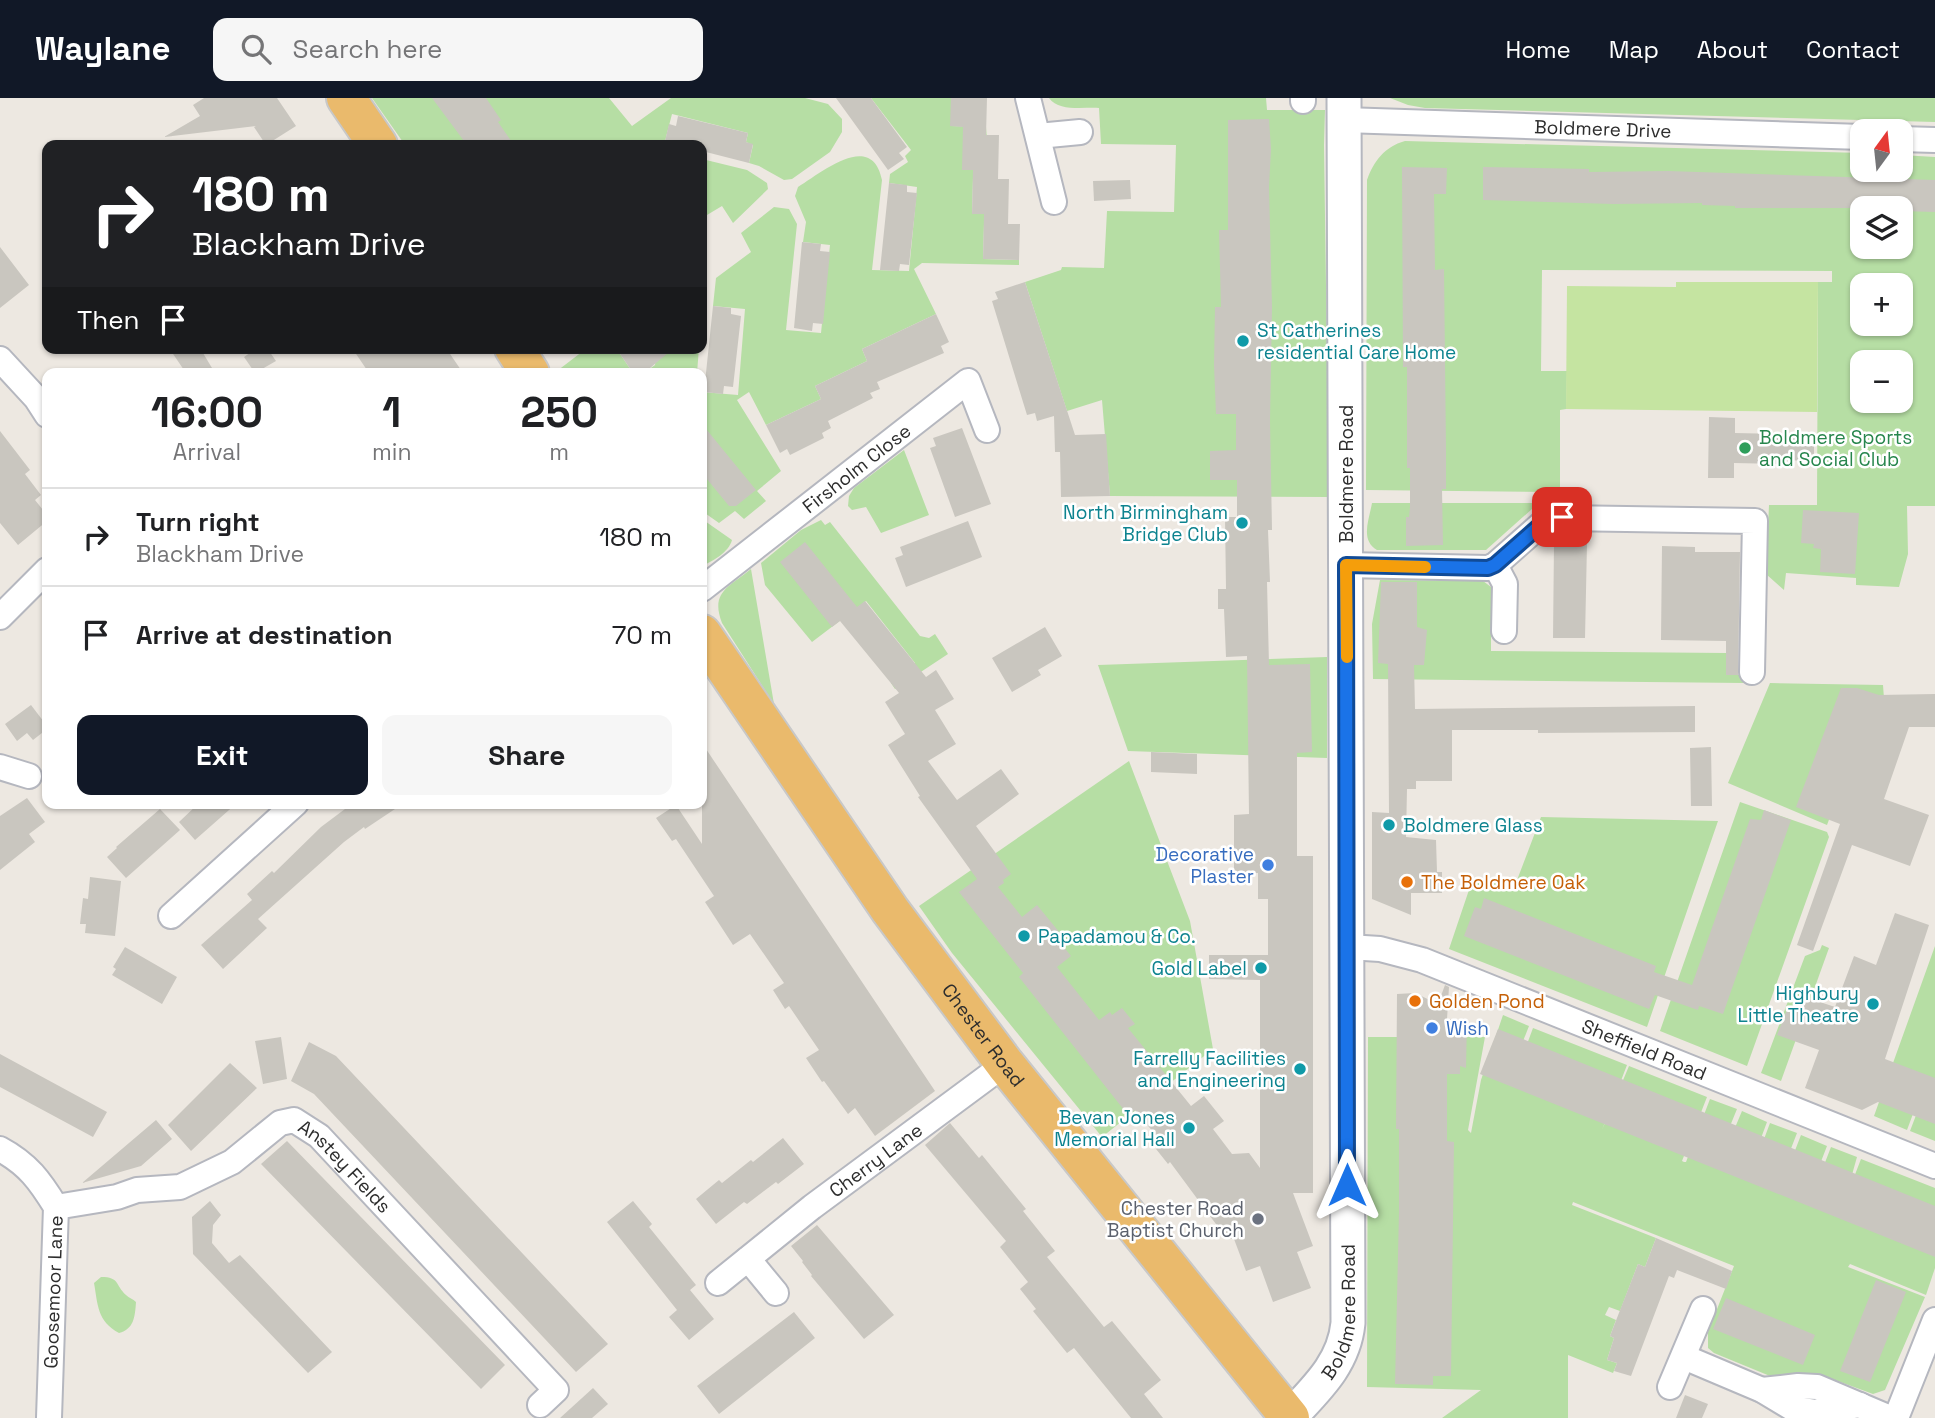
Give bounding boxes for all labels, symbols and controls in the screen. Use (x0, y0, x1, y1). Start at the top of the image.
search box (213, 18, 703, 81)
text: Waylane (35, 28, 171, 70)
icon: search (237, 30, 275, 68)
text: Search here (293, 32, 442, 66)
text: Home (1505, 34, 1571, 65)
text: Map (1609, 34, 1659, 65)
text: About (1697, 34, 1768, 65)
text: Contact (1806, 34, 1900, 65)
street label: Boldmere Drive (1534, 114, 1672, 144)
north arrow (1850, 119, 1913, 182)
map controls (1850, 119, 1913, 413)
text: 180 m (192, 163, 330, 225)
icon: right (77, 168, 168, 259)
button: layers (1850, 196, 1913, 259)
text: Blackham Drive (192, 224, 426, 264)
button: + (1850, 273, 1913, 336)
icon: arrive (154, 301, 192, 339)
text: Then (77, 303, 140, 337)
place label: St Catherines residential Care Home (1257, 318, 1456, 365)
marker: St Catherines residential Care Home (1235, 333, 1251, 349)
button: − (1850, 350, 1913, 413)
text: 16:00 (151, 386, 263, 439)
text: 1 (382, 386, 401, 439)
text: 250 (521, 386, 598, 439)
street label: Boldmere Road (1334, 405, 1359, 543)
street label: Firsholm Close (797, 418, 916, 519)
place label: Boldmere Sports and Social Club (1759, 425, 1912, 472)
text: Arrival (173, 437, 241, 467)
text: min (372, 437, 412, 467)
text: m (549, 437, 569, 467)
marker: Boldmere Sports and Social Club (1737, 440, 1753, 456)
pin (1532, 487, 1592, 547)
icon: arrive (1543, 498, 1581, 536)
place label: North Birmingham Bridge Club (1063, 500, 1228, 547)
text: Turn right (136, 505, 260, 539)
marker: North Birmingham Bridge Club (1234, 515, 1250, 531)
icon: right (77, 518, 115, 556)
text: 180 m (599, 520, 672, 554)
text: Blackham Drive (136, 539, 304, 569)
icon: arrive (77, 616, 115, 654)
text: Arrive at destination (136, 618, 393, 652)
text: 70 m (612, 618, 672, 652)
button: Exit (77, 715, 368, 795)
button: Share (382, 715, 672, 795)
place label: Boldmere Glass (1403, 813, 1543, 838)
marker: Boldmere Glass (1381, 817, 1397, 833)
place label: Decorative Plaster (1155, 842, 1254, 889)
marker: Decorative Plaster (1260, 857, 1276, 873)
place label: The Boldmere Oak (1421, 870, 1586, 895)
marker: The Boldmere Oak (1399, 874, 1415, 890)
place label: Papadamou & Co. (1038, 924, 1196, 949)
marker: Papadamou & Co. (1016, 928, 1032, 944)
place label: Gold Label (1152, 956, 1247, 981)
marker: Gold Label (1253, 960, 1269, 976)
street label: Chester Road (936, 978, 1030, 1092)
place label: Highbury Little Theatre (1738, 981, 1859, 1028)
place label: Golden Pond (1429, 989, 1545, 1014)
marker: Golden Pond (1407, 993, 1423, 1009)
marker: Highbury Little Theatre (1865, 996, 1881, 1012)
street label: Sheffield Road (1578, 1013, 1710, 1086)
place label: Wish (1446, 1016, 1489, 1041)
marker: Wish (1424, 1020, 1440, 1036)
place label: Farrelly Facilities and Engineering (1133, 1046, 1286, 1093)
marker: Farrelly Facilities and Engineering (1292, 1061, 1308, 1077)
place label: Bevan Jones Memorial Hall (1054, 1105, 1175, 1152)
street label: Anstey Fields (293, 1114, 396, 1219)
street label: Cherry Lane (824, 1117, 928, 1203)
marker: Bevan Jones Memorial Hall (1181, 1120, 1197, 1136)
position arrow (1310, 1148, 1384, 1222)
place label: Chester Road Baptist Church (1107, 1196, 1244, 1243)
marker: Chester Road Baptist Church (1250, 1211, 1266, 1227)
street label: Goosemoor Lane (38, 1215, 69, 1369)
street label: Boldmere Road (1316, 1244, 1361, 1385)

